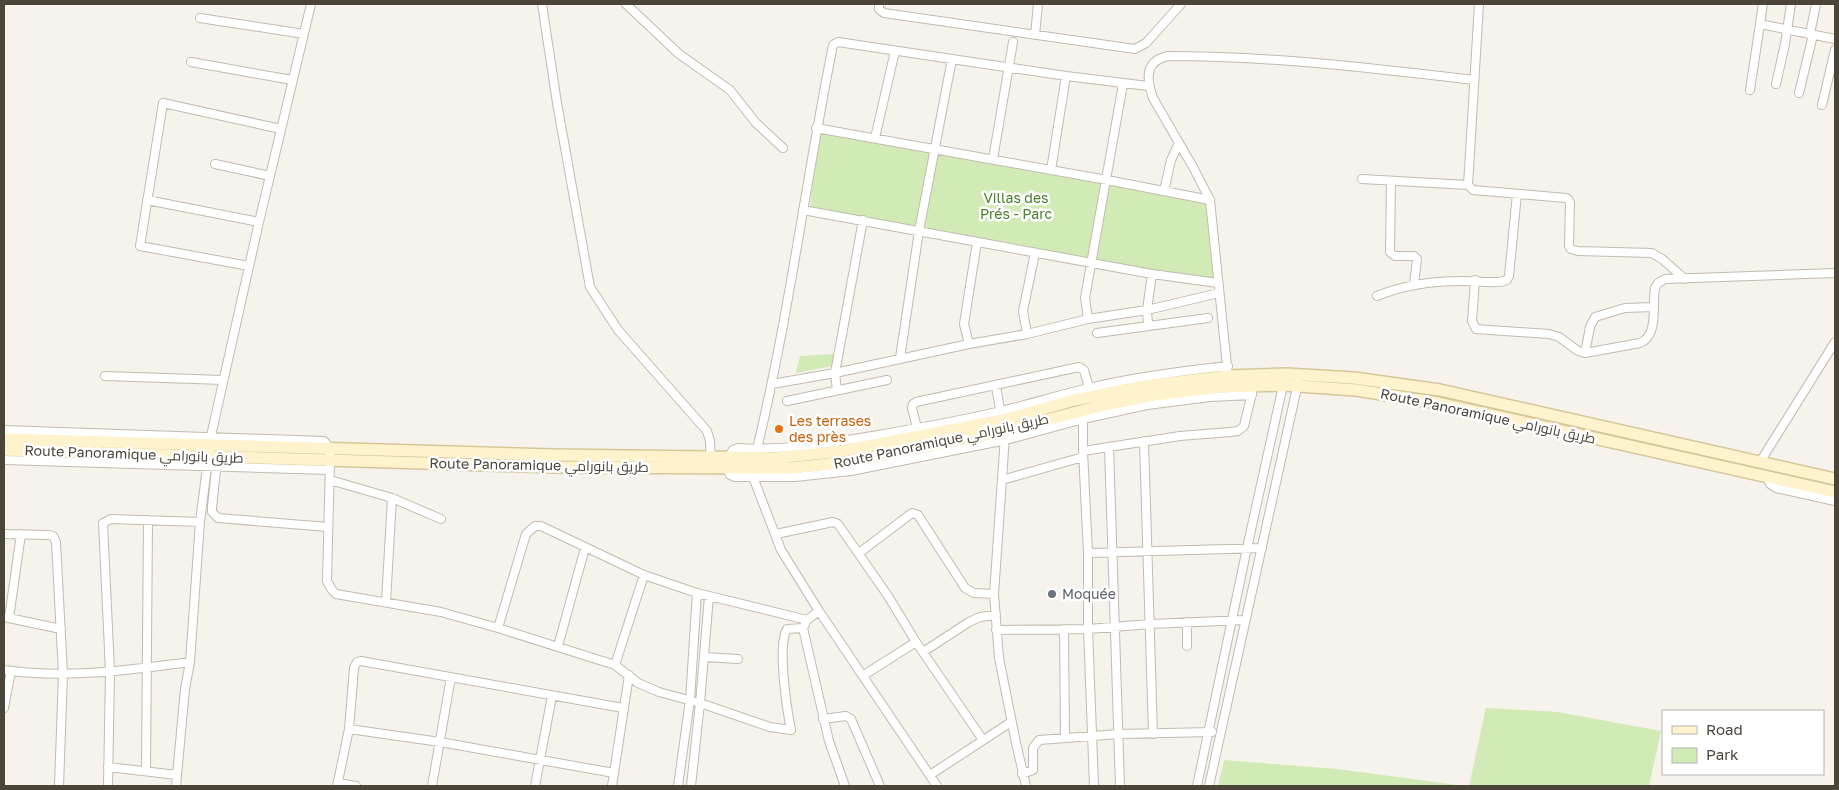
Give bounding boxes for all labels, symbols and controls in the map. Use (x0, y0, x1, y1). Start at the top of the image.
park label: Villas des Prés - Parc (980, 189, 1052, 222)
street label: Route Panoramique طريق بانورامي (1378, 384, 1597, 451)
street label: Route Panoramique طريق بانورامي (832, 409, 1051, 476)
place label: Les terrases des près (789, 412, 871, 445)
marker: Les terrases des près (773, 423, 785, 435)
street label: Route Panoramique طريق بانورامي (24, 441, 244, 470)
street label: Route Panoramique طريق بانورامي (429, 454, 649, 479)
place label: Moquée (1062, 585, 1116, 602)
marker: Moquée (1046, 588, 1058, 600)
legend (1662, 710, 1824, 775)
text: Road (1706, 720, 1743, 738)
text: Park (1706, 745, 1739, 763)

